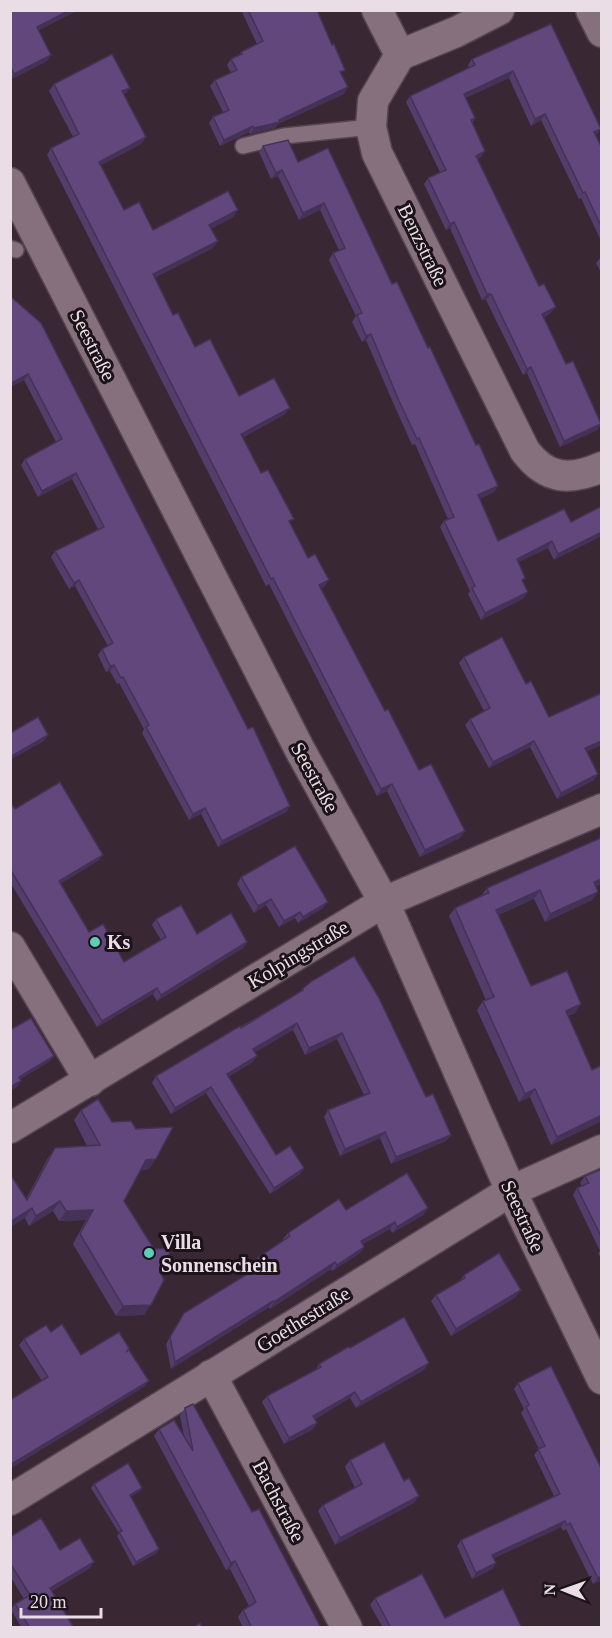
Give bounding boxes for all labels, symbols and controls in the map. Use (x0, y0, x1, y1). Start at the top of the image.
street label: Benzstraße (394, 200, 452, 290)
street label: Seestraße (66, 306, 120, 384)
street label: Seestraße (287, 738, 343, 816)
street label: Kolpingstraße (244, 915, 353, 993)
place label: Ks (107, 931, 131, 953)
marker: Ks (88, 935, 102, 949)
street label: Seestraße (497, 1177, 549, 1255)
place label: Villa Sonnenschein (161, 1231, 278, 1276)
marker: Villa Sonnenschein (142, 1246, 156, 1260)
street label: Goethestraße (252, 1282, 354, 1356)
street label: Bachstraße (248, 1457, 310, 1545)
north arrow (534, 1560, 594, 1620)
scale bar (21, 1581, 100, 1619)
text: N (541, 1583, 558, 1596)
text: 20 m (30, 1592, 67, 1612)

